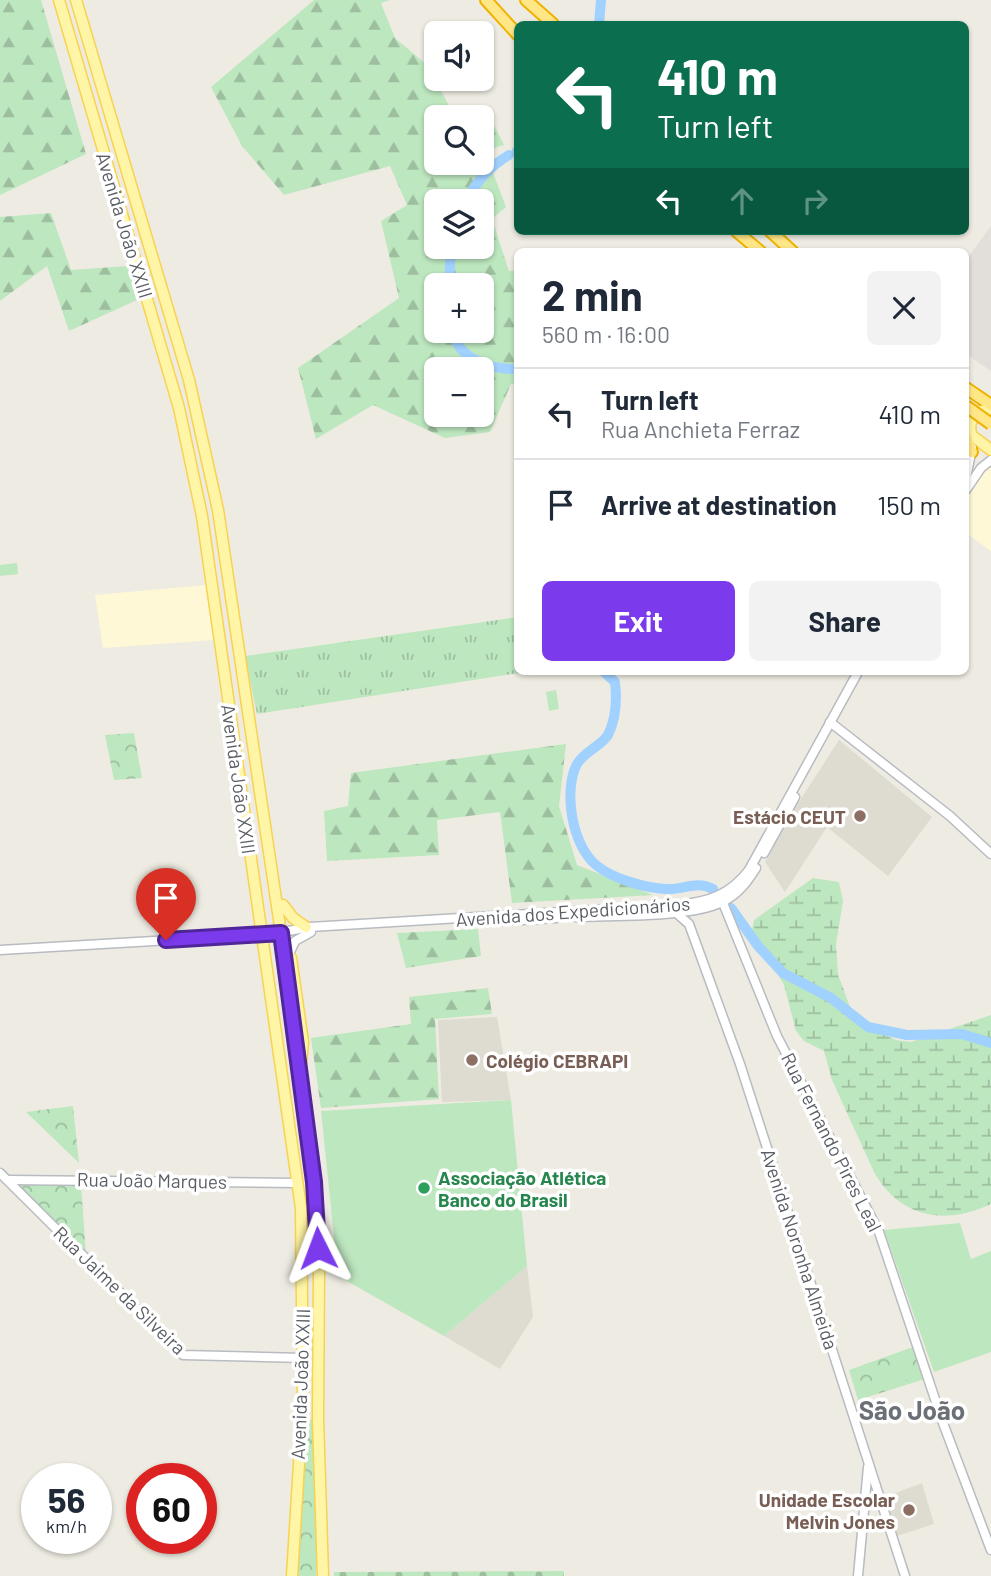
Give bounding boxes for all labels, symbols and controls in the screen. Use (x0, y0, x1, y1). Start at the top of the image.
map controls (424, 21, 494, 427)
button: sound (424, 21, 494, 91)
text: 410 m (657, 46, 778, 105)
icon: left (542, 49, 633, 140)
button: search (424, 105, 494, 175)
text: Turn left (657, 106, 774, 144)
street label: Avenida João XXIII (92, 149, 158, 301)
icon: left (650, 182, 688, 220)
icon: ahead (723, 182, 761, 220)
icon: right (796, 182, 834, 220)
button: layers (424, 189, 494, 259)
text: 2 min (542, 269, 643, 319)
button: close (867, 271, 941, 345)
button: + (424, 273, 494, 343)
text: 560 m · 16:00 (542, 320, 670, 348)
button: − (424, 357, 494, 427)
text: Turn left (601, 384, 699, 415)
icon: left (542, 395, 580, 433)
text: 410 m (879, 398, 941, 429)
text: Rua Anchieta Ferraz (601, 415, 800, 443)
icon: arrive (542, 486, 580, 524)
text: Arrive at destination (601, 489, 837, 520)
text: 150 m (877, 489, 941, 520)
button: Exit (542, 581, 735, 661)
button: Share (749, 581, 941, 661)
street label: Avenida João XXIII (217, 703, 261, 855)
place label: Estácio CEUT (733, 805, 846, 828)
marker: Estácio CEUT (852, 808, 868, 824)
pin (136, 868, 196, 940)
icon: arrive (147, 879, 185, 917)
street label: Avenida dos Expedicionários (455, 891, 691, 931)
place label: Colégio CEBRAPI (486, 1049, 628, 1072)
street label: Rua Fernando Pires Leal (777, 1049, 887, 1235)
marker: Colégio CEBRAPI (464, 1052, 480, 1068)
street label: Avenida Noronha Almeida (757, 1146, 843, 1352)
place label: Associação Atlética Banco do Brasil (438, 1166, 606, 1211)
street label: Rua João Marques (77, 1167, 227, 1193)
marker: Associação Atlética Banco do Brasil (416, 1180, 432, 1196)
position arrow (281, 1211, 355, 1285)
street label: Rua Jaime da Silveira (49, 1221, 191, 1359)
street label: Avenida João XXIII (286, 1308, 314, 1460)
district label: São João (859, 1394, 965, 1425)
speed limit sign: 60 (126, 1463, 217, 1554)
text: 56 (48, 1478, 85, 1520)
place label: Unidade Escolar Melvin Jones (759, 1488, 896, 1533)
marker: Unidade Escolar Melvin Jones (901, 1502, 917, 1518)
text: km/h (46, 1515, 87, 1537)

